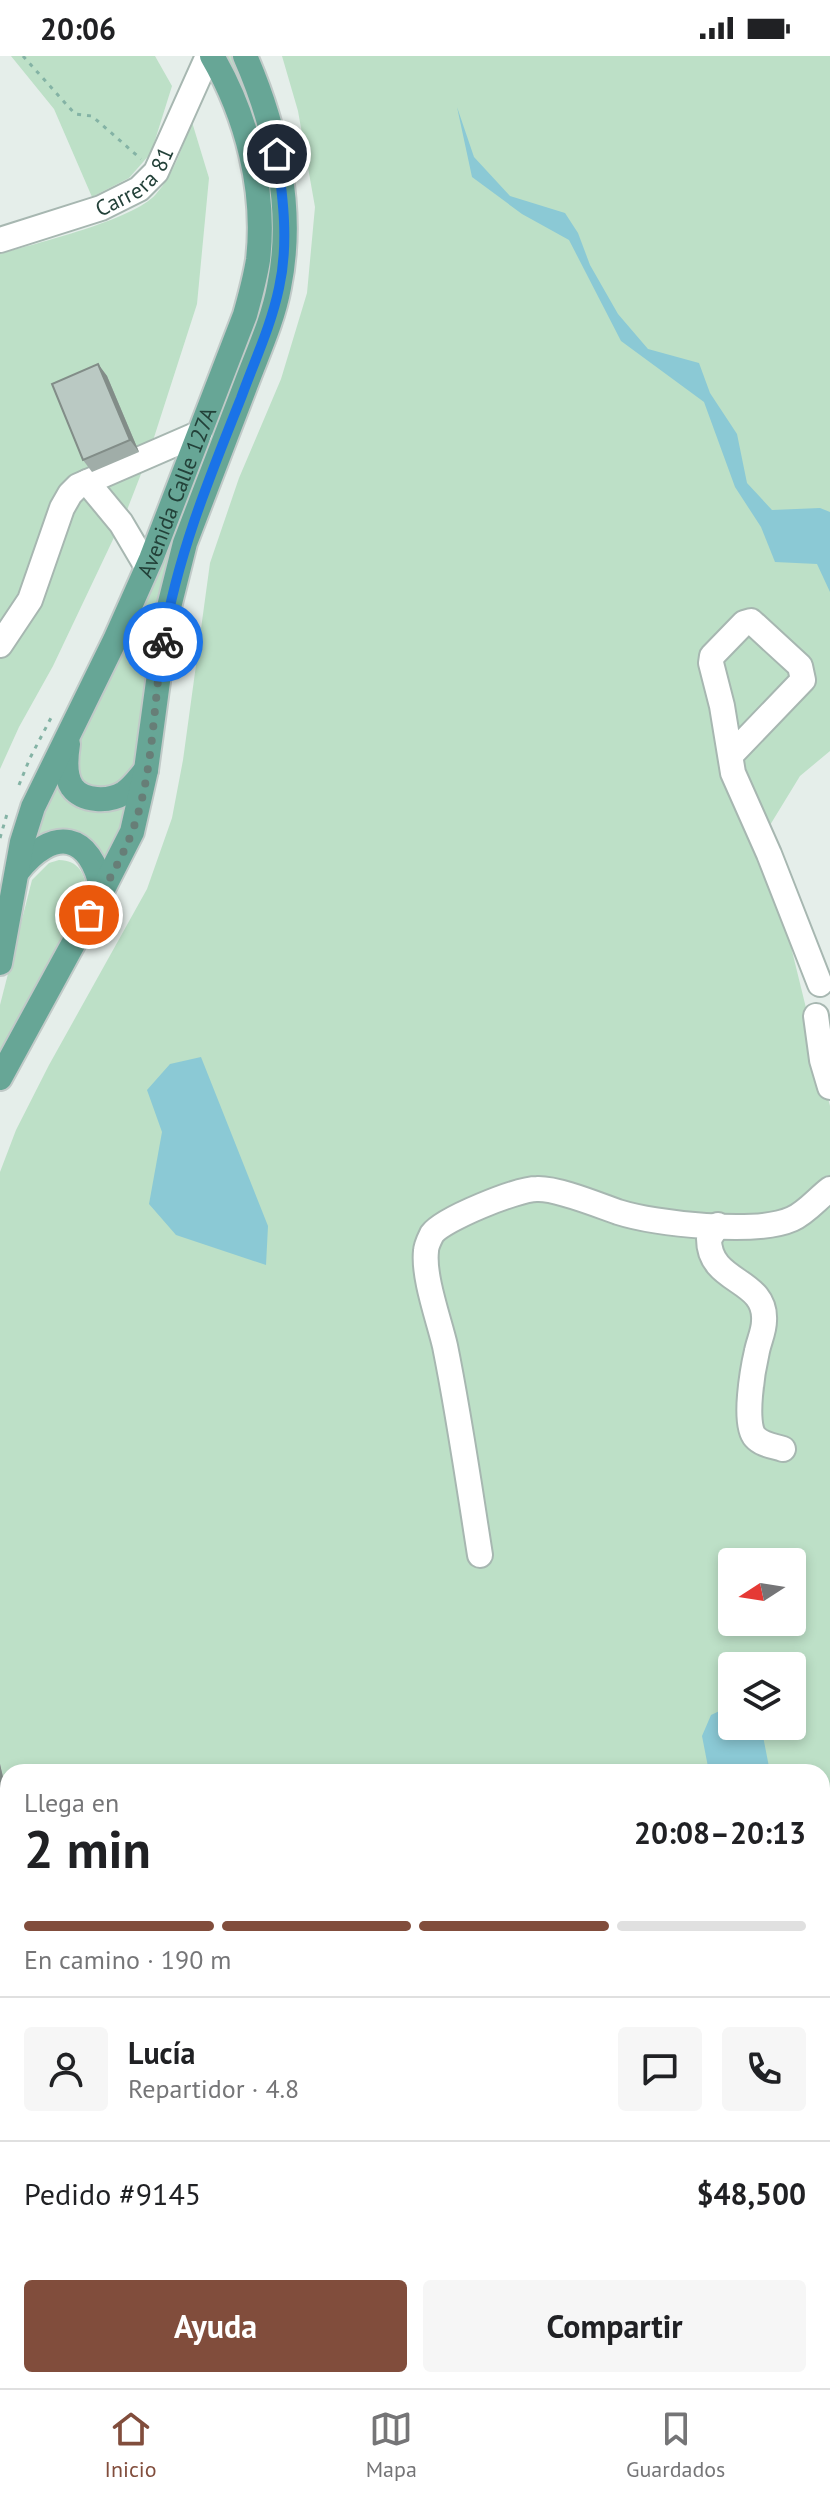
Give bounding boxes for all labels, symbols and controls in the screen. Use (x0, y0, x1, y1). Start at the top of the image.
text: 20:06 (40, 9, 116, 48)
pin (243, 120, 311, 188)
icon: home (255, 132, 299, 176)
street label: Carrera 81 (91, 142, 180, 223)
street label: Avenida Calle 127A (131, 403, 222, 582)
courier (123, 602, 203, 682)
icon: bike (141, 620, 185, 664)
pin (55, 881, 123, 949)
icon: bag (67, 893, 111, 937)
north arrow (718, 1548, 806, 1636)
map controls (718, 1548, 806, 1740)
button: layers (718, 1652, 806, 1740)
text: Llega en (24, 1786, 119, 1819)
text: 20:08–20:13 (634, 1813, 806, 1852)
text: 2 min (24, 1815, 151, 1882)
text: En camino · 190 m (24, 1943, 231, 1976)
button: person (24, 2027, 108, 2111)
button: chat (618, 2027, 702, 2111)
button: phone (722, 2027, 806, 2111)
text: Lucía (128, 2033, 196, 2072)
text: Repartidor · 4.8 (128, 2072, 299, 2105)
text: Pedido #9145 (24, 2174, 201, 2213)
text: $48,500 (696, 2174, 806, 2213)
button: Ayuda (24, 2280, 407, 2372)
button: Compartir (423, 2280, 806, 2372)
tab: Inicio (105, 2407, 157, 2483)
tab: Mapa (366, 2407, 417, 2483)
tab: Guardados (626, 2407, 725, 2483)

